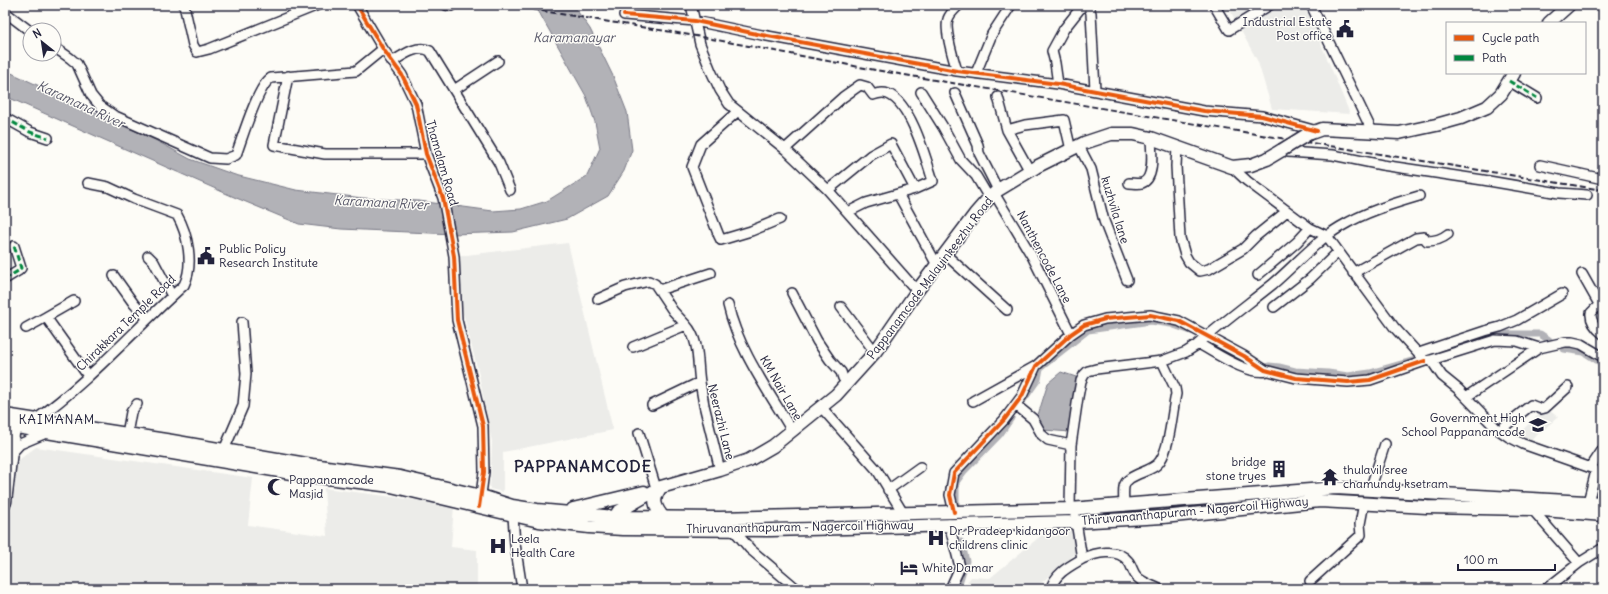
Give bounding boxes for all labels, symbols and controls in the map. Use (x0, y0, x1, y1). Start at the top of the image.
place label: Industrial Estate Post office (1243, 14, 1332, 43)
public building icon: Industrial Estate Post office (1335, 19, 1355, 39)
north arrow (22, 22, 62, 62)
legend (1446, 22, 1586, 74)
text: N (30, 25, 44, 41)
water label: Karamanayar (533, 29, 617, 46)
text: Cycle path (1482, 30, 1539, 45)
text: Path (1482, 50, 1507, 65)
water label: Karamana River (34, 77, 129, 133)
street label: Thamalam Road (423, 118, 462, 207)
street label: kuzhvila lane (1098, 174, 1133, 245)
water label: Karamana River (333, 192, 430, 214)
street label: Pappanamcode Malayinkeezhu Road (864, 193, 996, 362)
street label: Nanthencode Lane (1014, 208, 1075, 305)
place label: Public Policy Research Institute (219, 241, 318, 270)
public building icon: Public Policy Research Institute (196, 246, 216, 266)
street label: Chirakkara Temple Road (73, 271, 178, 374)
street label: KM Nair Lane (757, 353, 806, 423)
street label: Neerazhi Lane (705, 382, 738, 461)
place label: Government High School Pappanamcode (1401, 410, 1525, 439)
district label: KAIMANAM (19, 411, 95, 428)
school or university icon: Government High School Pappanamcode (1528, 415, 1548, 435)
place label: bridge stone tryes (1206, 454, 1266, 483)
district label: PAPPANAMCODE (514, 456, 652, 476)
building icon: bridge stone tryes (1269, 459, 1289, 479)
place label: thulavil sree chamundy ksetram (1343, 462, 1449, 491)
temple icon: thulavil sree chamundy ksetram (1320, 467, 1340, 487)
place label: Pappanamcode Masjid (289, 472, 374, 501)
mosque icon: Pappanamcode Masjid (266, 477, 286, 497)
street label: Thiruvananthapuram - Nagercoil Highway (1081, 493, 1309, 528)
street label: Thiruvananthapuram - Nagercoil Highway (686, 517, 914, 536)
place label: Dr. Pradeep kidangoor childrens clinic (949, 523, 1070, 552)
hospital icon: Dr. Pradeep kidangoor childrens clinic (926, 528, 946, 548)
place label: Leela Health Care (511, 531, 575, 560)
hospital icon: Leela Health Care (488, 536, 508, 556)
scale bar (1458, 546, 1555, 572)
text: 100 m (1464, 552, 1498, 567)
hotel icon: White Damar (899, 558, 919, 578)
place label: White Damar (922, 560, 993, 575)

